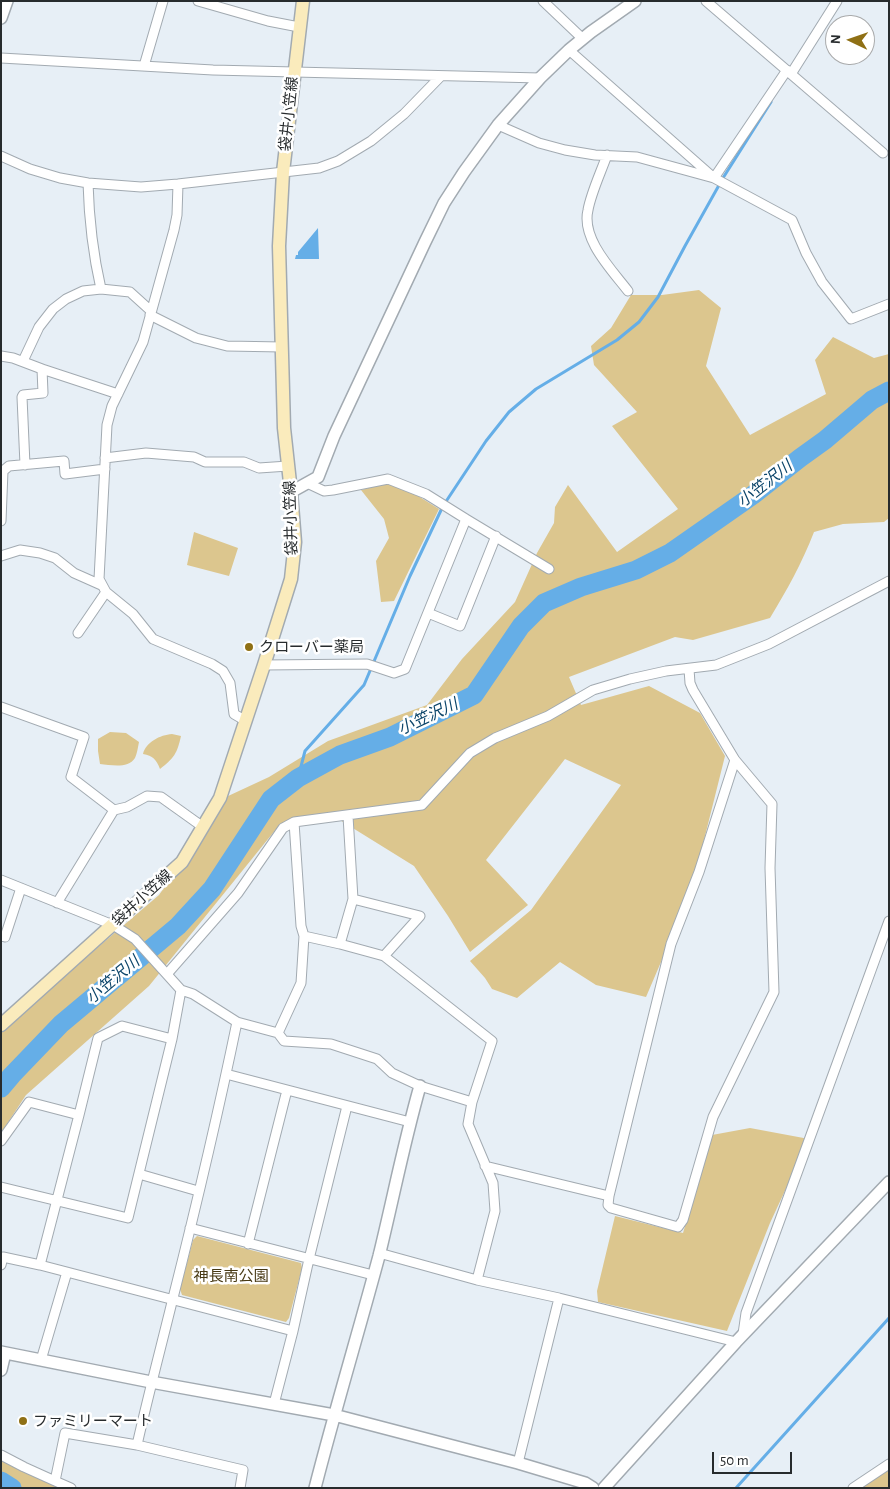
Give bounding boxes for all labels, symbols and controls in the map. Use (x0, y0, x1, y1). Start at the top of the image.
north arrow (825, 15, 875, 65)
text: N (829, 34, 843, 45)
street label: 袋井小笠線 (276, 76, 302, 152)
water label: 小笠沢川 (734, 457, 796, 511)
street label: 袋井小笠線 (281, 480, 301, 556)
place label: クローバー薬局 (259, 638, 364, 656)
marker: クローバー薬局 (243, 641, 255, 653)
water label: 小笠沢川 (395, 695, 461, 739)
street label: 袋井小笠線 (108, 866, 176, 930)
water label: 小笠沢川 (82, 952, 144, 1008)
park label: 神長南公園 (194, 1267, 268, 1285)
place label: ファミリーマート (33, 1412, 153, 1430)
marker: ファミリーマート (17, 1415, 29, 1427)
scale bar (715, 1442, 795, 1474)
text: 50 m (720, 1453, 749, 1468)

